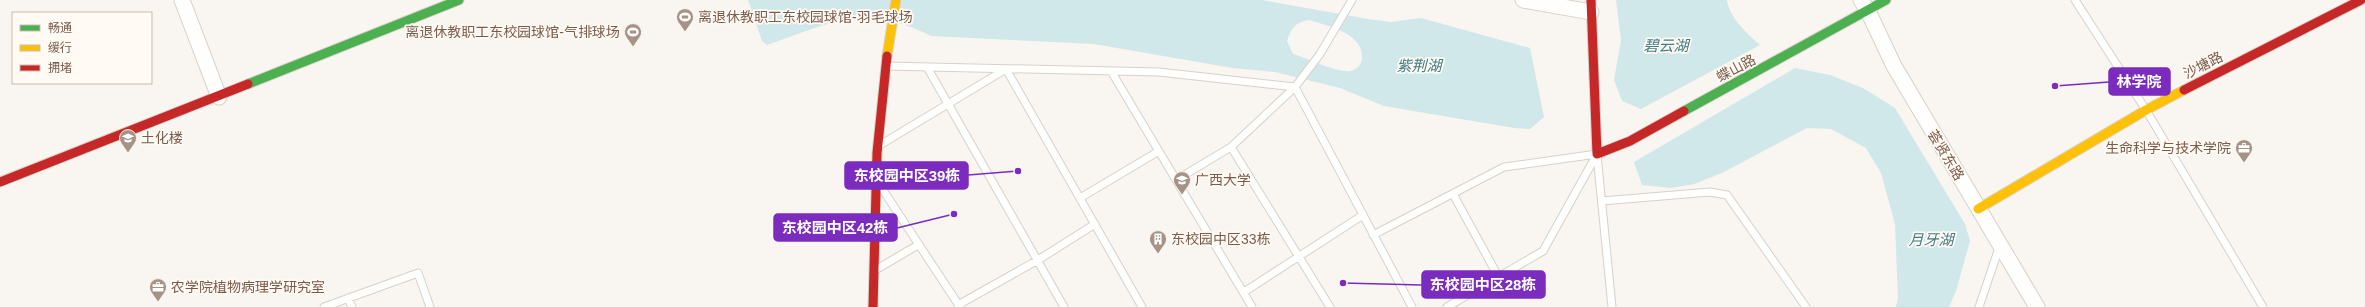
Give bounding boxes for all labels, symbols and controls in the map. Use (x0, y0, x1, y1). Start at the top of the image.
sports icon: 离退休教职工东校园球馆-羽毛球场 (675, 7, 695, 32)
place label: 离退休教职工东校园球馆-羽毛球场 (698, 9, 913, 25)
legend (12, 12, 152, 84)
text: 畅通 (48, 21, 72, 35)
sports icon: 离退休教职工东校园球馆-气排球场 (623, 22, 643, 47)
place label: 离退休教职工东校园球馆-气排球场 (405, 24, 620, 40)
water label: 碧云湖 (1643, 37, 1690, 54)
text: 缓行 (48, 41, 72, 55)
street label: 沙塘路 (2181, 48, 2225, 82)
street label: 蝶山路 (1714, 51, 1758, 85)
water label: 紫荆湖 (1396, 57, 1443, 74)
text: 拥堵 (48, 61, 72, 75)
callout: 林学院 (2109, 68, 2170, 95)
text: 林学院 (2116, 73, 2162, 90)
street label: 荟贤东路 (1925, 127, 1967, 183)
school or university icon: 土化楼 (118, 128, 138, 153)
place label: 土化楼 (141, 130, 183, 146)
office icon: 生命科学与技术学院 (2234, 138, 2254, 163)
place label: 生命科学与技术学院 (2105, 140, 2231, 156)
callout: 东校园中区39栋 (845, 162, 968, 189)
text: 东校园中区39栋 (854, 167, 960, 184)
school or university icon: 广西大学 (1172, 170, 1192, 195)
place label: 广西大学 (1195, 172, 1251, 188)
callout: 东校园中区42栋 (774, 214, 897, 241)
text: 东校园中区42栋 (782, 219, 888, 236)
building icon: 东校园中区33栋 (1148, 229, 1168, 254)
place label: 东校园中区33栋 (1171, 231, 1271, 247)
water label: 月牙湖 (1908, 231, 1955, 248)
callout: 东校园中区28栋 (1422, 271, 1545, 298)
text: 东校园中区28栋 (1430, 276, 1536, 293)
office icon: 农学院植物病理学研究室 (148, 277, 168, 302)
place label: 农学院植物病理学研究室 (171, 279, 325, 295)

